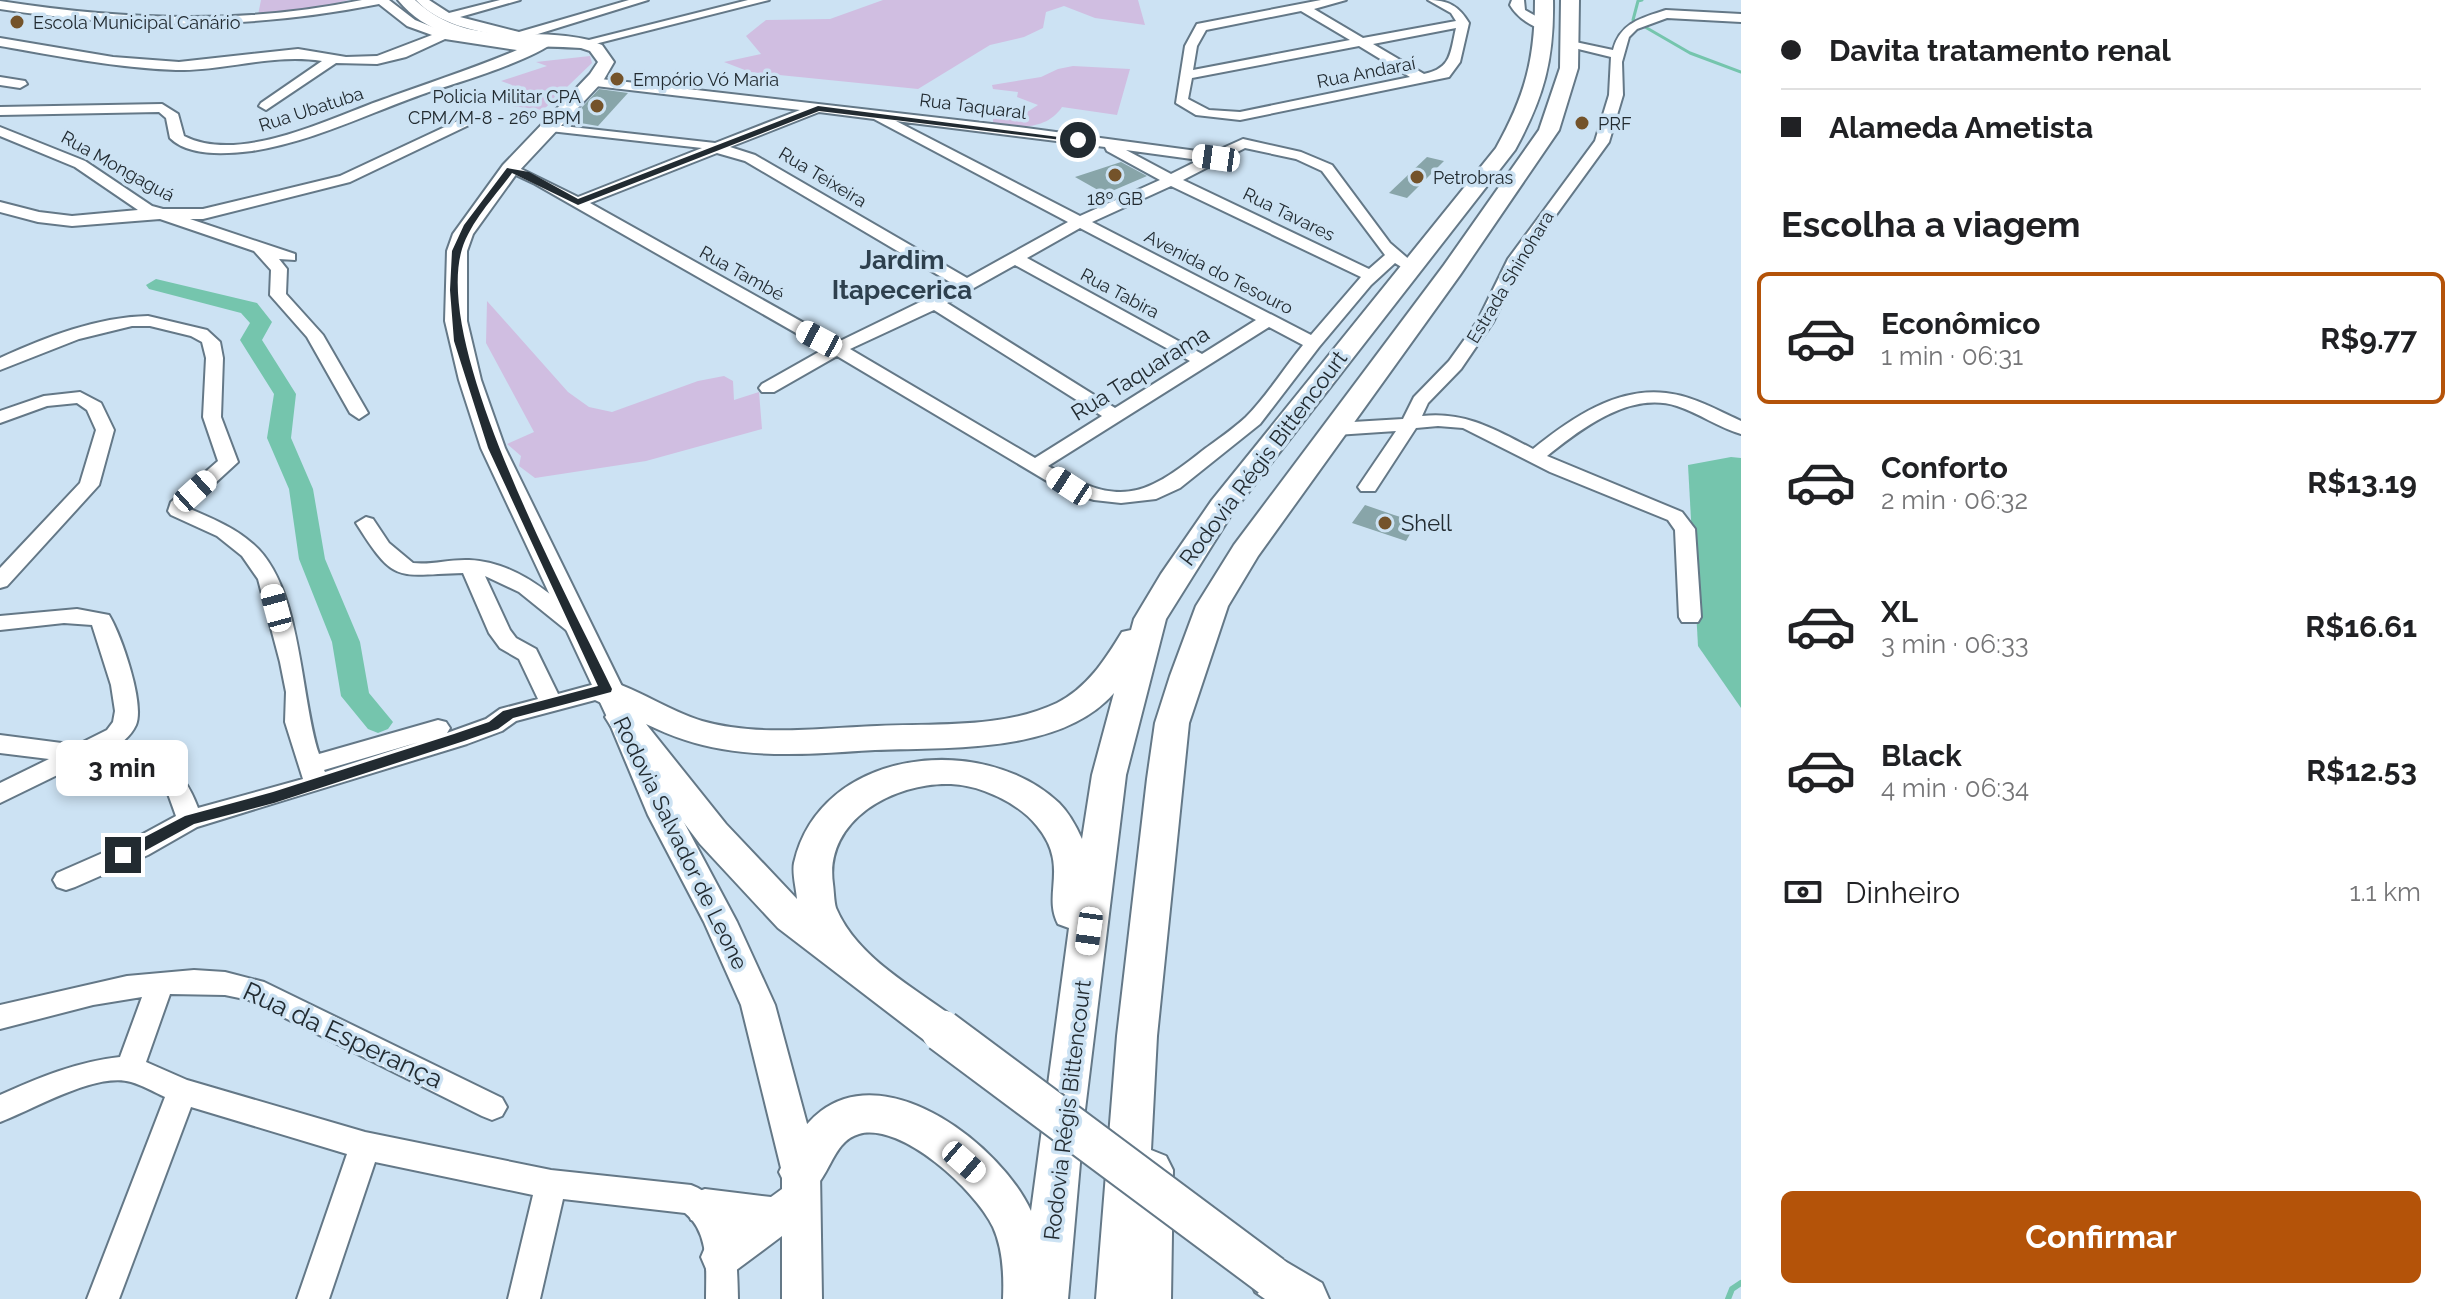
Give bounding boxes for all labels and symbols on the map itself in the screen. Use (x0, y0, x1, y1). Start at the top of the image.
place label: Escola Municipal Canário (33, 12, 241, 33)
marker: Escola Municipal Canário (8, 13, 26, 31)
street label: Rua Andaraí (1315, 52, 1417, 92)
place label: Empório Vó Maria (633, 69, 779, 90)
marker: Empório Vó Maria (608, 70, 626, 88)
street label: Rua Ubatuba (256, 82, 366, 136)
place label: Policia Militar CPA CPM/M-8 - 26º BPM (408, 86, 581, 128)
street label: Rua Taquaral (918, 89, 1028, 123)
marker: Policia Militar CPA CPM/M-8 - 26º BPM (588, 97, 606, 115)
place label: PRF (1598, 113, 1632, 134)
marker: PRF (1573, 114, 1591, 132)
route start (1060, 122, 1096, 158)
street label: Rua Mongaguá (58, 126, 178, 206)
street label: Rua Teixeira (775, 143, 871, 211)
car (1191, 143, 1241, 173)
marker: 18º GB (1106, 166, 1124, 184)
place label: Petrobras (1433, 167, 1513, 188)
marker: Petrobras (1408, 168, 1426, 186)
street label: Rua Tavares (1240, 183, 1338, 245)
place label: 18º GB (1087, 188, 1143, 209)
street label: Estrada Shinohara (1462, 207, 1558, 347)
street label: Avenida do Tesouro (1141, 225, 1297, 319)
street label: Rua També (696, 241, 788, 305)
district label: Jardim Itapecerica (832, 245, 972, 305)
street label: Rua Tabira (1077, 263, 1163, 323)
car (792, 317, 846, 361)
street label: Rua Taquarama (1066, 320, 1214, 426)
street label: Rodovia Régis Bittencourt (1174, 345, 1353, 570)
car (1042, 463, 1096, 509)
car (169, 466, 221, 516)
place label: Shell (1401, 510, 1452, 536)
marker: Shell (1376, 514, 1394, 532)
car (258, 582, 294, 634)
street label: Rodovia Salvador de Leone (608, 712, 754, 974)
callout: 3 min (57, 739, 189, 795)
route end (105, 837, 141, 873)
car (1074, 906, 1104, 956)
street label: Rua da Esperança (239, 976, 447, 1094)
street label: Rodovia Régis Bittencourt (1038, 978, 1096, 1242)
car (938, 1137, 990, 1187)

